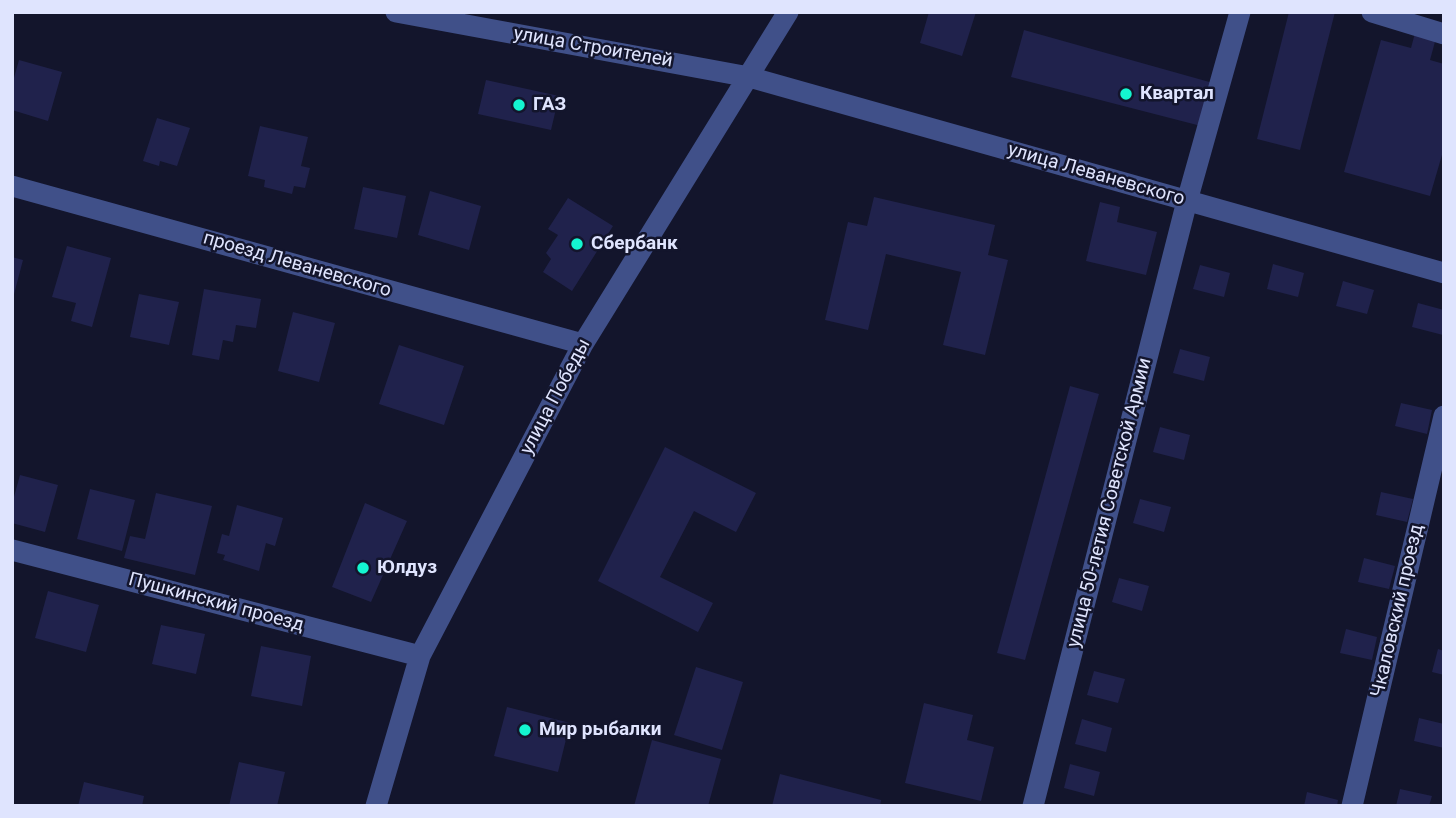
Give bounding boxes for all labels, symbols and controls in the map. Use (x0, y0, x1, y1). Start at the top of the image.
street label: улица Строителей (512, 23, 674, 73)
place label: Квартал (1140, 83, 1214, 105)
marker: Квартал (1118, 86, 1134, 102)
place label: ГАЗ (533, 94, 566, 116)
marker: ГАЗ (511, 97, 527, 113)
street label: улица Леваневского (1005, 139, 1187, 211)
street label: проезд Леваневского (200, 227, 394, 303)
place label: Сбербанк (591, 233, 678, 255)
marker: Сбербанк (569, 236, 585, 252)
street label: улица Победы (516, 335, 596, 459)
street label: улица 50-летия Советской Армии (1063, 356, 1157, 650)
street label: Чкаловский проезд (1367, 522, 1429, 700)
place label: Юлдуз (377, 557, 437, 579)
marker: Юлдуз (355, 560, 371, 576)
street label: Пушкинский проезд (126, 569, 306, 637)
place label: Мир рыбалки (539, 719, 661, 741)
marker: Мир рыбалки (517, 722, 533, 738)

